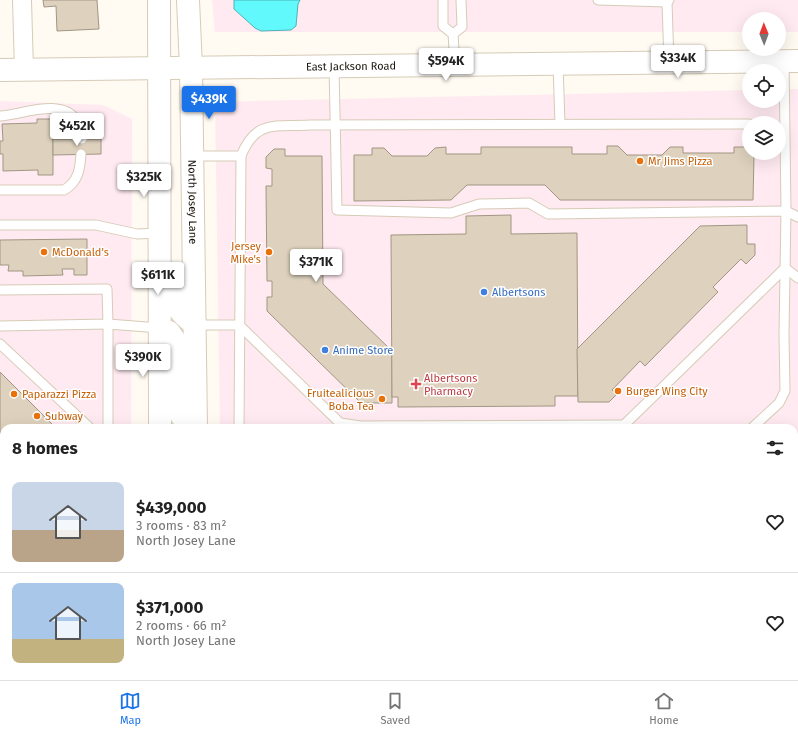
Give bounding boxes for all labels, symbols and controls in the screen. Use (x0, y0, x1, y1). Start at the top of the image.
north arrow (742, 12, 786, 56)
map controls (742, 12, 786, 160)
pin: $334K (650, 45, 706, 79)
pin: $594K (418, 48, 474, 82)
text: $334K (660, 50, 696, 65)
text: $594K (428, 53, 464, 68)
street label: East Jackson Road (306, 60, 396, 74)
button: locate (742, 64, 786, 108)
pin: $439K (181, 86, 237, 120)
text: $439K (191, 91, 227, 106)
pin: $452K (49, 113, 105, 147)
button: layers (742, 116, 786, 160)
text: $452K (59, 118, 95, 133)
place label: Mr Jims Pizza (648, 155, 713, 168)
marker: Mr Jims Pizza (635, 156, 645, 166)
street label: North Josey Lane (185, 160, 199, 244)
pin: $325K (116, 164, 172, 198)
text: $325K (126, 169, 162, 184)
place label: Jersey Mike's (230, 240, 262, 266)
place label: McDonald's (52, 246, 109, 259)
marker: McDonald's (39, 247, 49, 257)
marker: Jersey Mike's (264, 247, 274, 257)
pin: $371K (288, 249, 344, 283)
text: $371K (299, 254, 333, 269)
pin: $611K (130, 262, 186, 296)
text: $611K (141, 267, 175, 282)
place label: Albertsons (492, 286, 545, 299)
marker: Albertsons (479, 287, 489, 297)
pin: $390K (115, 344, 171, 378)
place label: Anime Store (333, 344, 393, 357)
marker: Anime Store (320, 345, 330, 355)
text: $390K (125, 349, 161, 364)
place label: Albertsons Pharmacy (424, 372, 477, 398)
marker: Albertsons Pharmacy (411, 379, 421, 389)
place label: Burger Wing City (626, 385, 708, 398)
marker: Burger Wing City (613, 386, 623, 396)
place label: Fruitealicious Boba Tea (307, 387, 374, 413)
place label: Paparazzi Pizza (22, 388, 97, 401)
marker: Paparazzi Pizza (9, 389, 19, 399)
marker: Fruitealicious Boba Tea (377, 394, 387, 404)
place label: Subway (45, 410, 84, 423)
marker: Subway (32, 411, 42, 421)
icon: filters (764, 437, 786, 459)
text: 8 homes (12, 438, 78, 459)
text: $439,000 (136, 497, 207, 518)
icon: home (44, 498, 92, 546)
icon: heart (764, 511, 786, 533)
text: 3 rooms · 83 m² (136, 518, 226, 533)
text: North Josey Lane (136, 533, 236, 548)
text: $371,000 (136, 597, 203, 618)
icon: home (44, 599, 92, 647)
icon: heart (764, 612, 786, 634)
text: 2 rooms · 66 m² (136, 618, 227, 633)
text: North Josey Lane (136, 633, 236, 648)
tab: Map (119, 690, 141, 727)
tab: Saved (380, 690, 410, 727)
tab: Home (649, 690, 679, 727)

